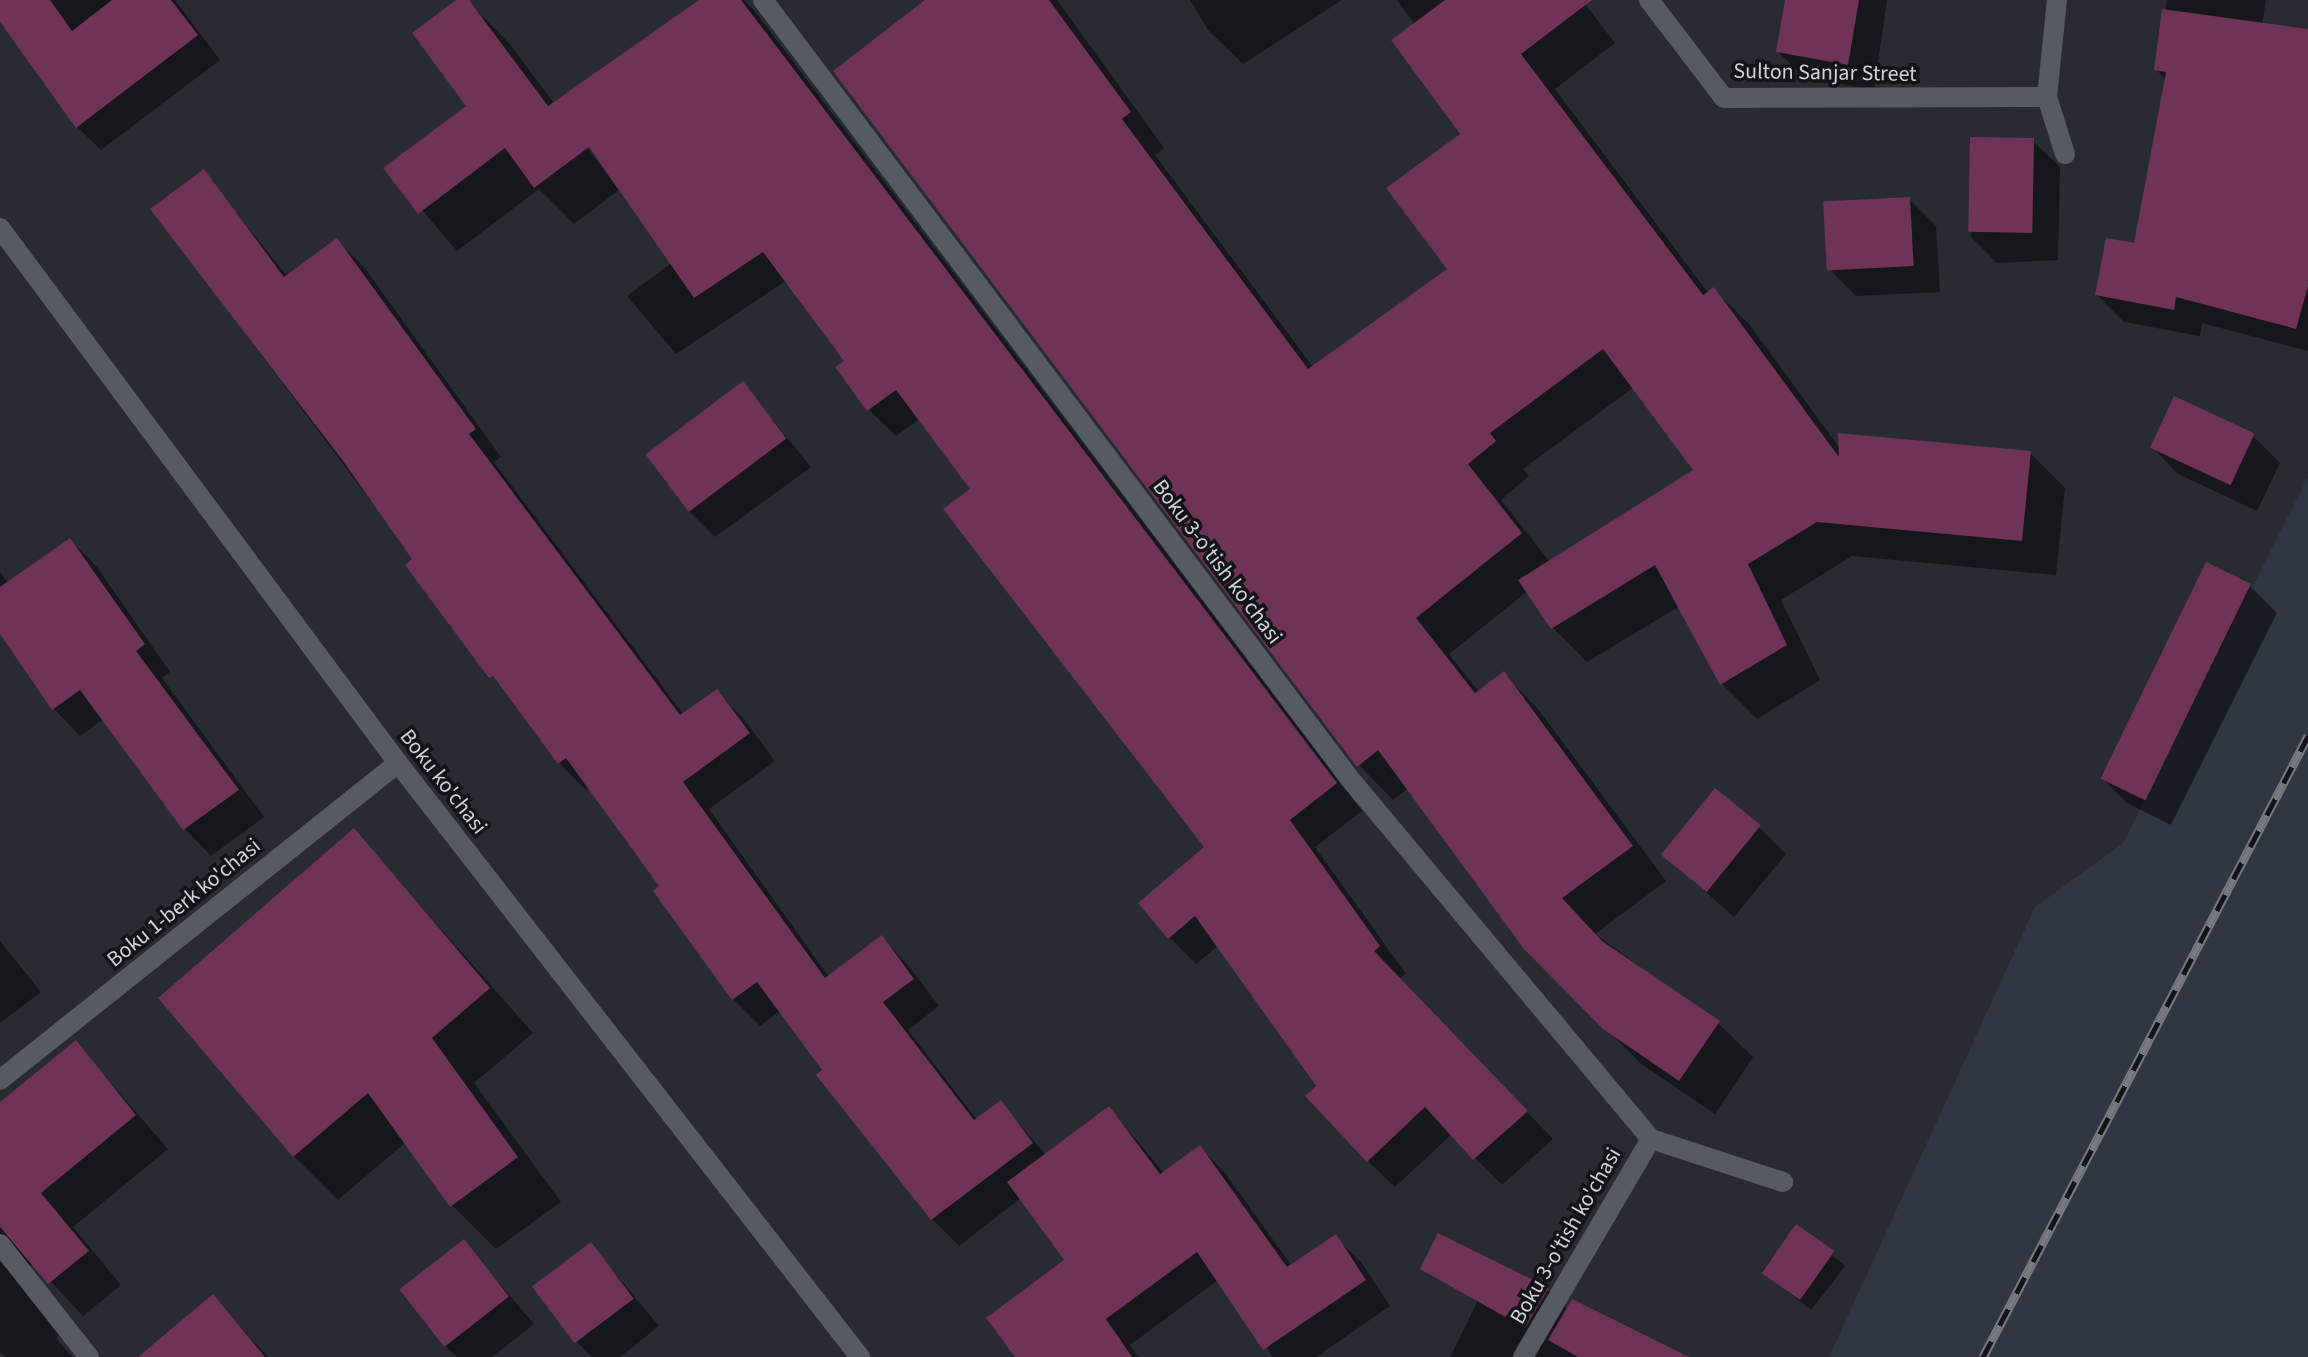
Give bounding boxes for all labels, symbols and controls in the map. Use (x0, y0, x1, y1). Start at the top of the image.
street label: Sulton Sanjar Street (1733, 58, 1917, 88)
street label: Boku 3-o'tish ko'chasi (1147, 475, 1287, 649)
street label: Boku ko'chasi (394, 724, 492, 840)
street label: Boku 1-berk ko'chasi (102, 833, 266, 973)
street label: Boku 3-o'tish ko'chasi (1505, 1143, 1627, 1329)

